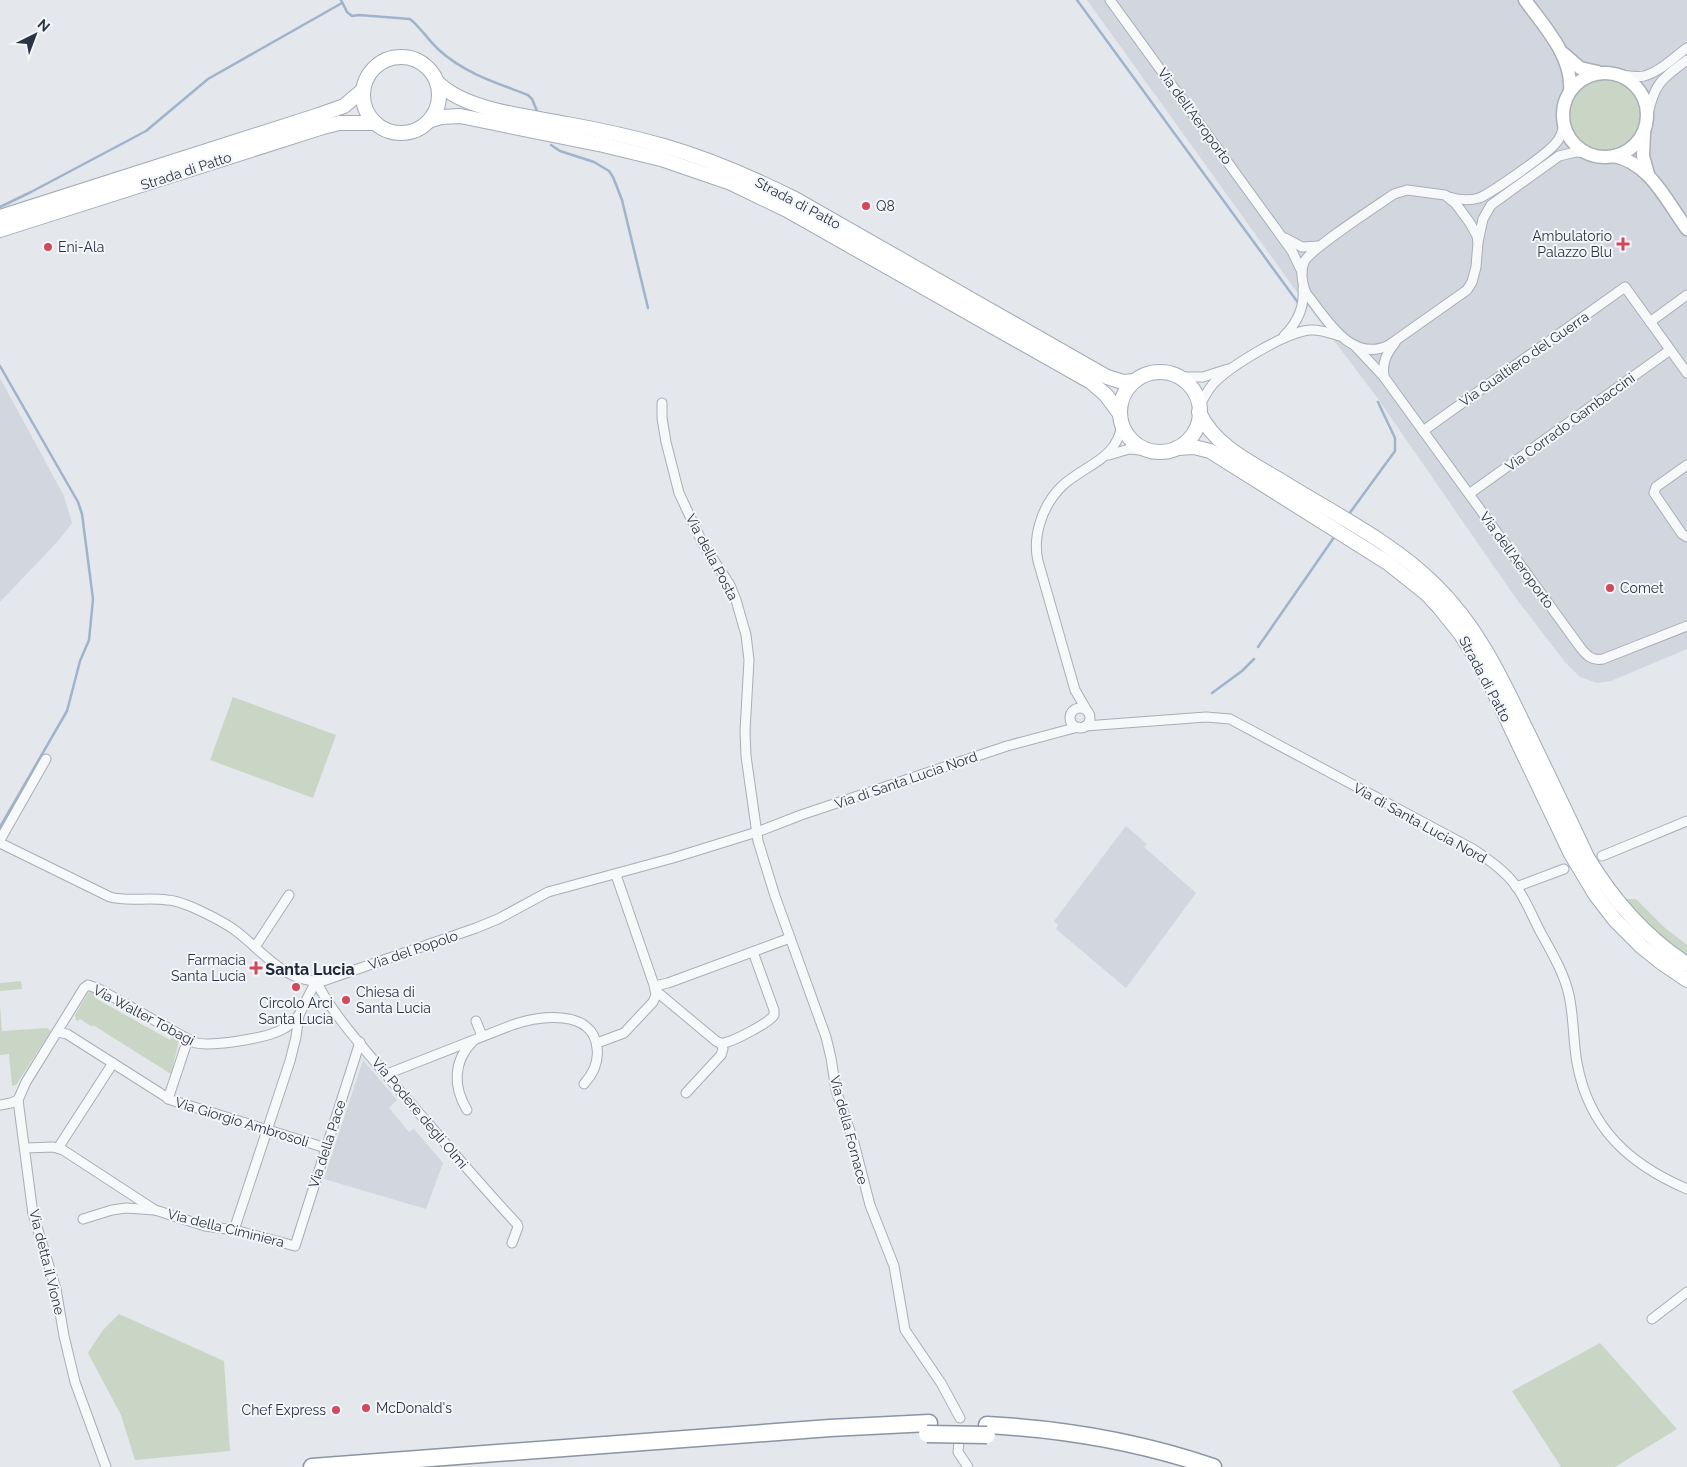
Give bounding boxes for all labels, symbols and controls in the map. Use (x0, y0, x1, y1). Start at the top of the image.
north arrow (10, 10, 60, 60)
text: N (34, 16, 53, 35)
street label: Via dell'Aeroporto (1155, 65, 1235, 167)
street label: Strada di Patto (139, 149, 233, 193)
street label: Strada di Patto (752, 174, 844, 232)
place label: Q8 (876, 198, 895, 214)
marker: Q8 (860, 200, 872, 212)
place label: Ambulatorio Palazzo Blu (1532, 228, 1612, 260)
marker: Ambulatorio Palazzo Blu (1616, 237, 1630, 251)
place label: Eni-Ala (58, 239, 104, 255)
marker: Eni-Ala (42, 241, 54, 253)
street label: Via Gualtiero del Guerra (1456, 308, 1592, 410)
street label: Via Corrado Gambaccini (1502, 370, 1638, 474)
street label: Via dell'Aeroporto (1477, 509, 1557, 611)
street label: Via della Posta (683, 511, 741, 603)
place label: Comet (1620, 580, 1664, 596)
marker: Comet (1604, 582, 1616, 594)
street label: Strada di Patto (1456, 633, 1514, 725)
street label: Via di Santa Lucia Nord (832, 748, 980, 812)
street label: Via di Santa Lucia Nord (1351, 780, 1489, 866)
street label: Via del Popolo (366, 927, 460, 973)
place label: Farmacia Santa Lucia (171, 952, 246, 984)
district label: Santa Lucia (265, 960, 355, 979)
marker: Farmacia Santa Lucia (250, 962, 262, 974)
marker: Circolo Arci Santa Lucia (290, 981, 302, 993)
street label: Via Walter Tobagi (91, 982, 197, 1048)
place label: Chiesa di Santa Lucia (356, 984, 431, 1016)
marker: Chiesa di Santa Lucia (340, 994, 352, 1006)
place label: Circolo Arci Santa Lucia (259, 995, 333, 1027)
street label: Via Podere degli Olmi (369, 1054, 471, 1172)
street label: Via della Fornace (827, 1074, 871, 1186)
street label: Via Giorgio Ambrosoli (173, 1094, 311, 1150)
street label: Via della Pace (305, 1098, 349, 1190)
street label: Via della Ciminiera (166, 1206, 286, 1250)
street label: Via detta il Vione (26, 1208, 68, 1316)
place label: McDonald's (376, 1400, 452, 1416)
place label: Chef Express (242, 1402, 326, 1418)
marker: McDonald's (360, 1402, 372, 1414)
marker: Chef Express (330, 1404, 342, 1416)

